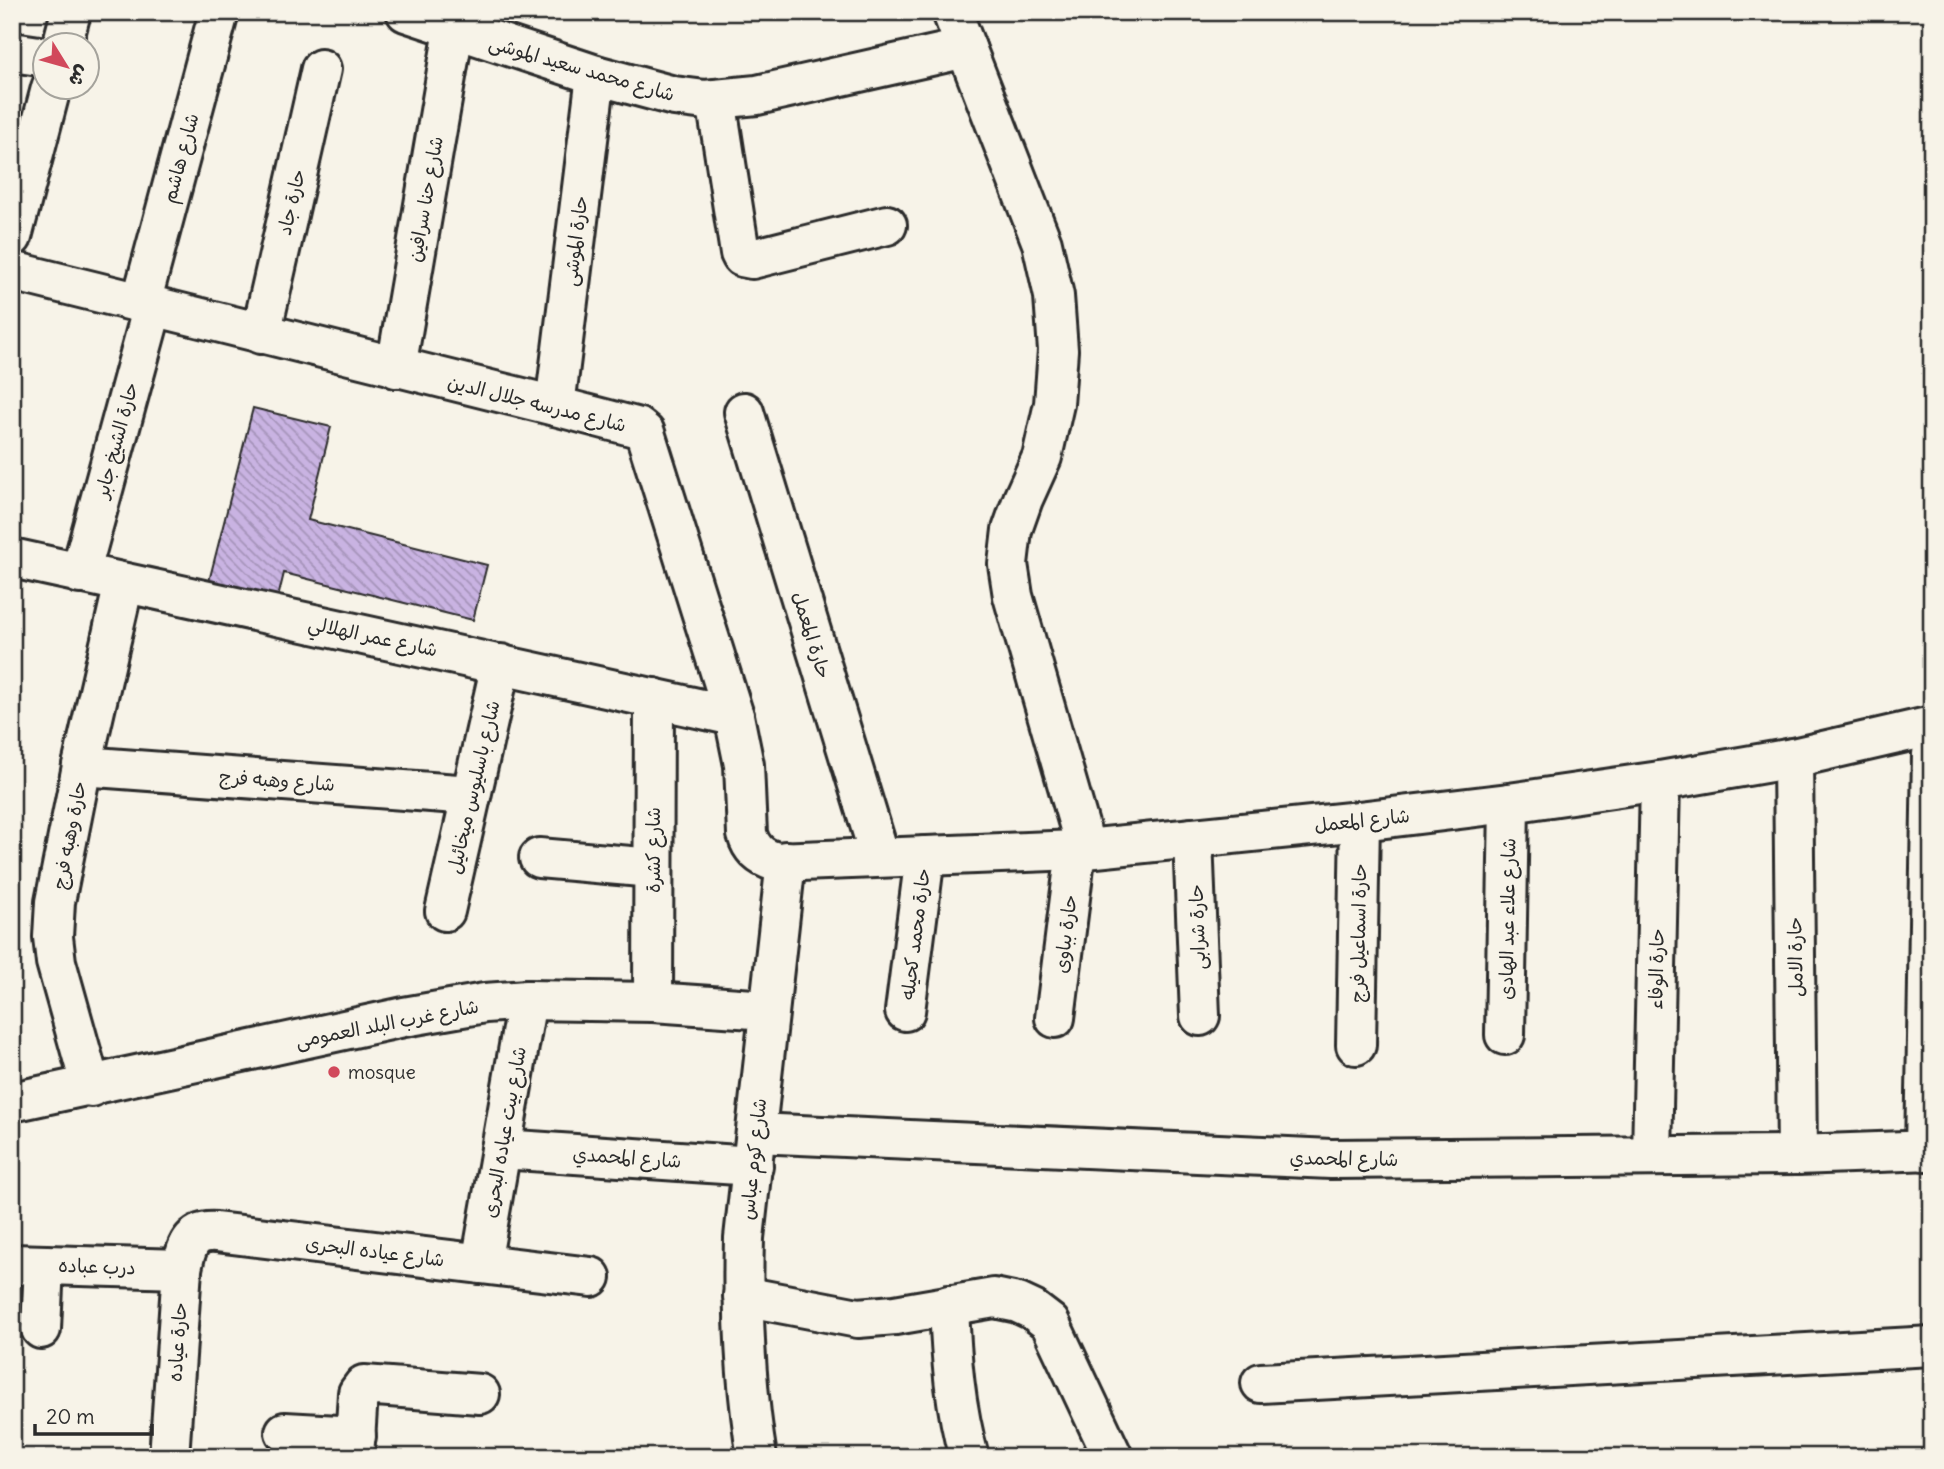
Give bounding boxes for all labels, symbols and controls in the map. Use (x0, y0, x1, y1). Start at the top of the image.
street label: شارع محمد سعيد الموشى (486, 30, 678, 108)
north arrow (32, 32, 102, 102)
text: ش (64, 61, 95, 92)
street label: شارع هاشم (156, 110, 206, 206)
street label: شارع حنا سرافين (402, 134, 450, 264)
street label: حارة جاد (272, 167, 310, 237)
street label: حارة الموشى (558, 194, 593, 288)
street label: شارع مدرسه جلال الدين (445, 369, 629, 439)
street label: حارة الشيخ جابر (89, 380, 144, 503)
street label: حارة المعمل (787, 589, 837, 681)
street label: شارع عمر الهلالي (305, 611, 440, 666)
street label: شارع باسليوس ميخائيل (441, 698, 507, 877)
street label: شارع وهبه فرج (218, 764, 336, 798)
street label: حارة وهبه فرج (47, 779, 92, 891)
street label: شارع المعمل (1313, 803, 1411, 839)
street label: شارع كشرة (641, 807, 667, 893)
street label: شارع علاء عبد الهادى (1494, 838, 1522, 1000)
street label: حارة اسماعيل فرج (1345, 863, 1372, 1003)
street label: حارة محمد كحيله (895, 867, 935, 1001)
street label: حارة شرابى (1184, 884, 1211, 970)
street label: حارة بباوى (1048, 893, 1082, 975)
street label: حارة الامل (1782, 917, 1808, 997)
street label: حارة الوفاء (1643, 928, 1670, 1010)
street label: شارع غرب البلد العمومى (293, 993, 481, 1055)
street label: شارع بيت عياده البحرى (477, 1044, 533, 1220)
place label: mosque (348, 1060, 416, 1084)
marker: mosque (326, 1064, 342, 1080)
street label: شارع كوم عباس (735, 1097, 774, 1221)
street label: شارع المحمدي (572, 1141, 682, 1176)
street label: شارع المحمدي (1289, 1145, 1399, 1174)
street label: شارع عياده البحرى (304, 1231, 446, 1273)
street label: درب عباده (58, 1253, 136, 1279)
street label: حارة عياده (162, 1302, 192, 1382)
scale bar (35, 1392, 152, 1436)
text: 20 m (46, 1403, 95, 1430)

